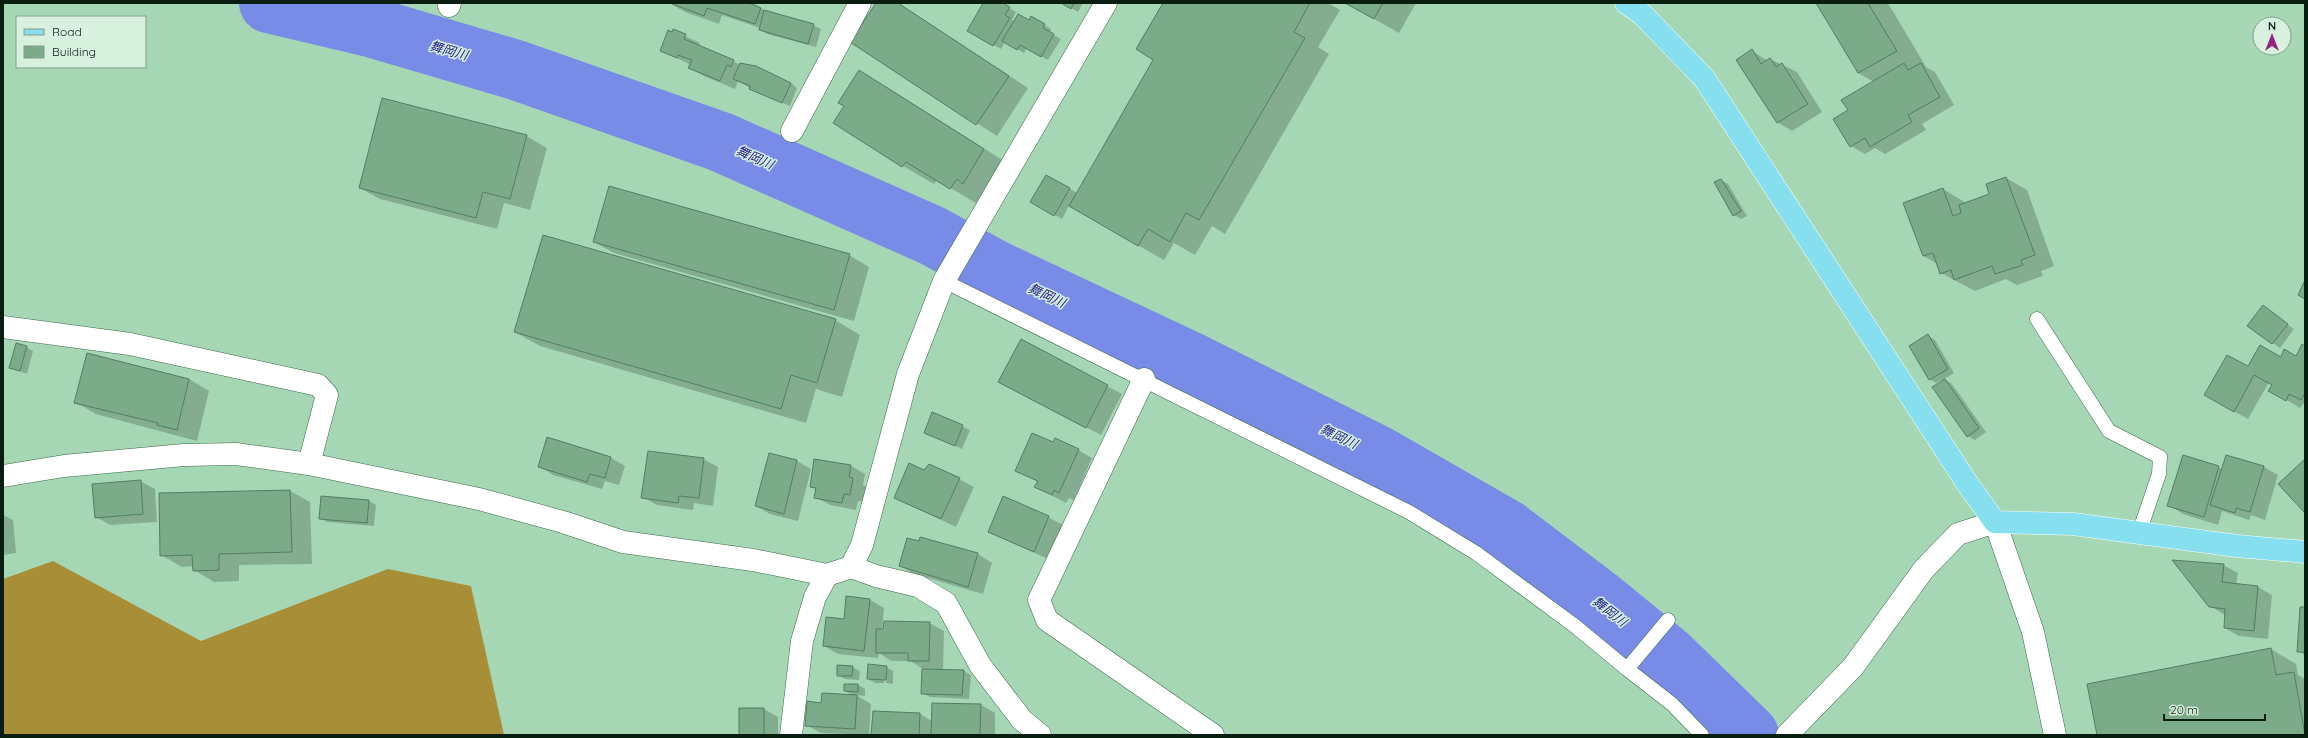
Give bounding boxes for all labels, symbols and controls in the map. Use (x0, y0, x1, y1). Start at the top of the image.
legend (16, 16, 146, 68)
north arrow (2252, 16, 2292, 56)
text: N (2268, 19, 2276, 33)
text: Road (52, 24, 82, 39)
water label: 舞岡川 (428, 37, 472, 64)
text: Building (52, 44, 96, 59)
water label: 舞岡川 (734, 142, 778, 173)
water label: 舞岡川 (1026, 280, 1070, 311)
water label: 舞岡川 (1318, 420, 1362, 453)
water label: 舞岡川 (1590, 593, 1632, 631)
scale bar (2164, 696, 2265, 722)
text: 20 m (2170, 702, 2198, 717)

